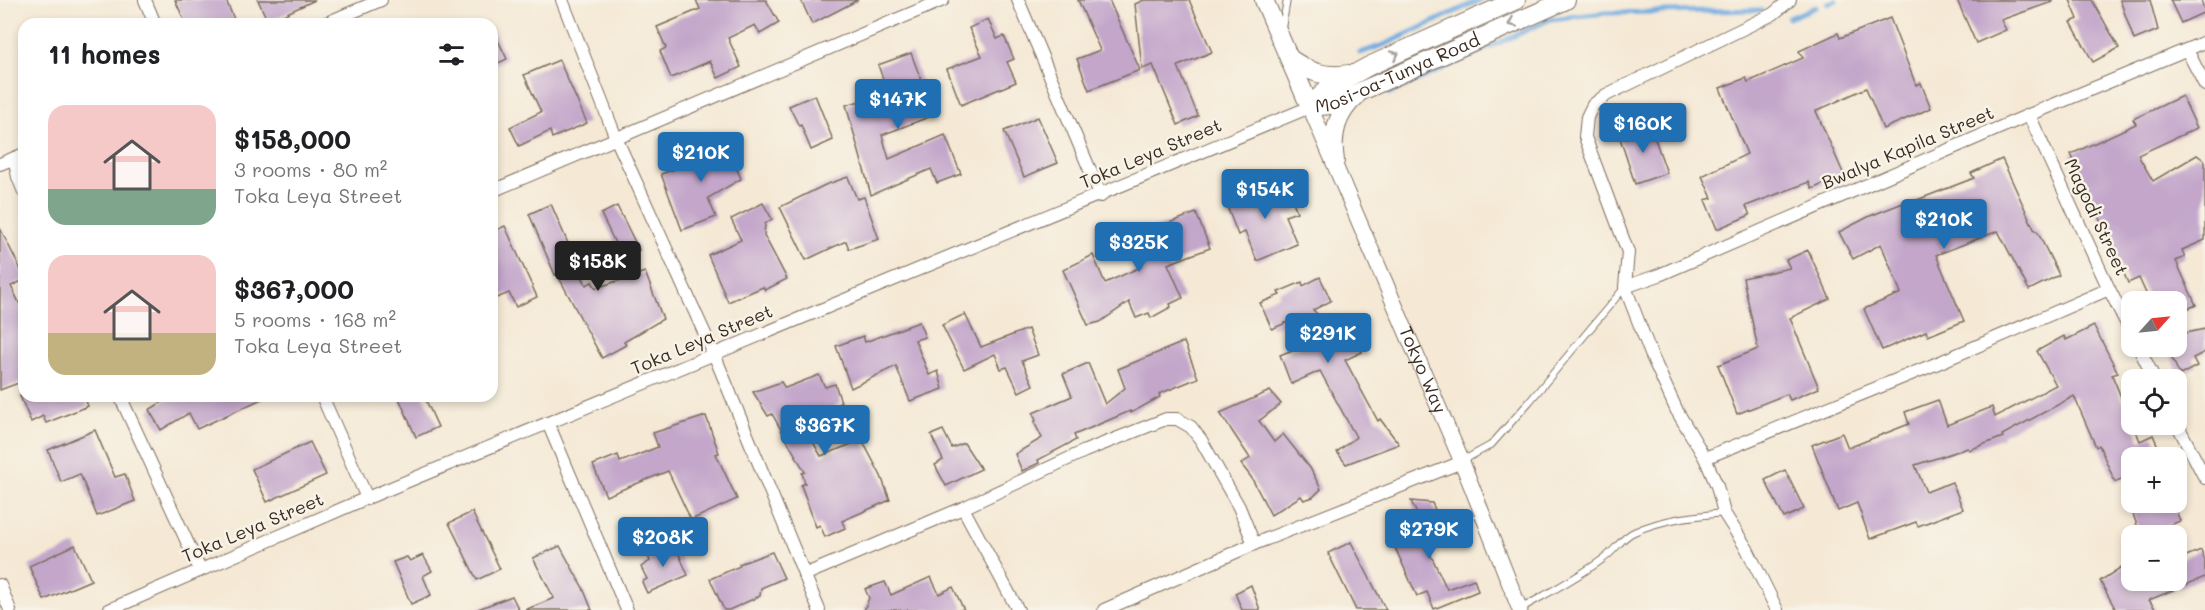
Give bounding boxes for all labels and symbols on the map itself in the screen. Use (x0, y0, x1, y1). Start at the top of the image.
one-way arrow (1507, 16, 1518, 28)
street label: Mosi-oa-Tunya Road (1314, 27, 1483, 117)
one-way arrow (1388, 50, 1399, 62)
pin: $147K (856, 79, 940, 130)
street label: Bwalya Kapila Street (1818, 100, 1997, 194)
pin: $160K (1601, 103, 1685, 154)
street label: Toka Leya Street (1076, 112, 1225, 194)
pin: $210K (659, 132, 743, 183)
street label: Magodi Street (2059, 154, 2135, 279)
pin: $154K (1223, 169, 1307, 220)
pin: $210K (1902, 199, 1986, 250)
pin: $325K (1097, 222, 1181, 273)
pin: $158K (556, 241, 640, 292)
north arrow (2121, 291, 2187, 357)
street label: Toka Leya Street (627, 298, 776, 380)
pin: $291K (1286, 313, 1370, 364)
street label: Tokyo Way (1394, 322, 1453, 417)
pin: $367K (783, 405, 867, 456)
street label: Toka Leya Street (178, 486, 327, 568)
pin: $279K (1387, 509, 1471, 560)
pin: $208K (621, 517, 705, 568)

